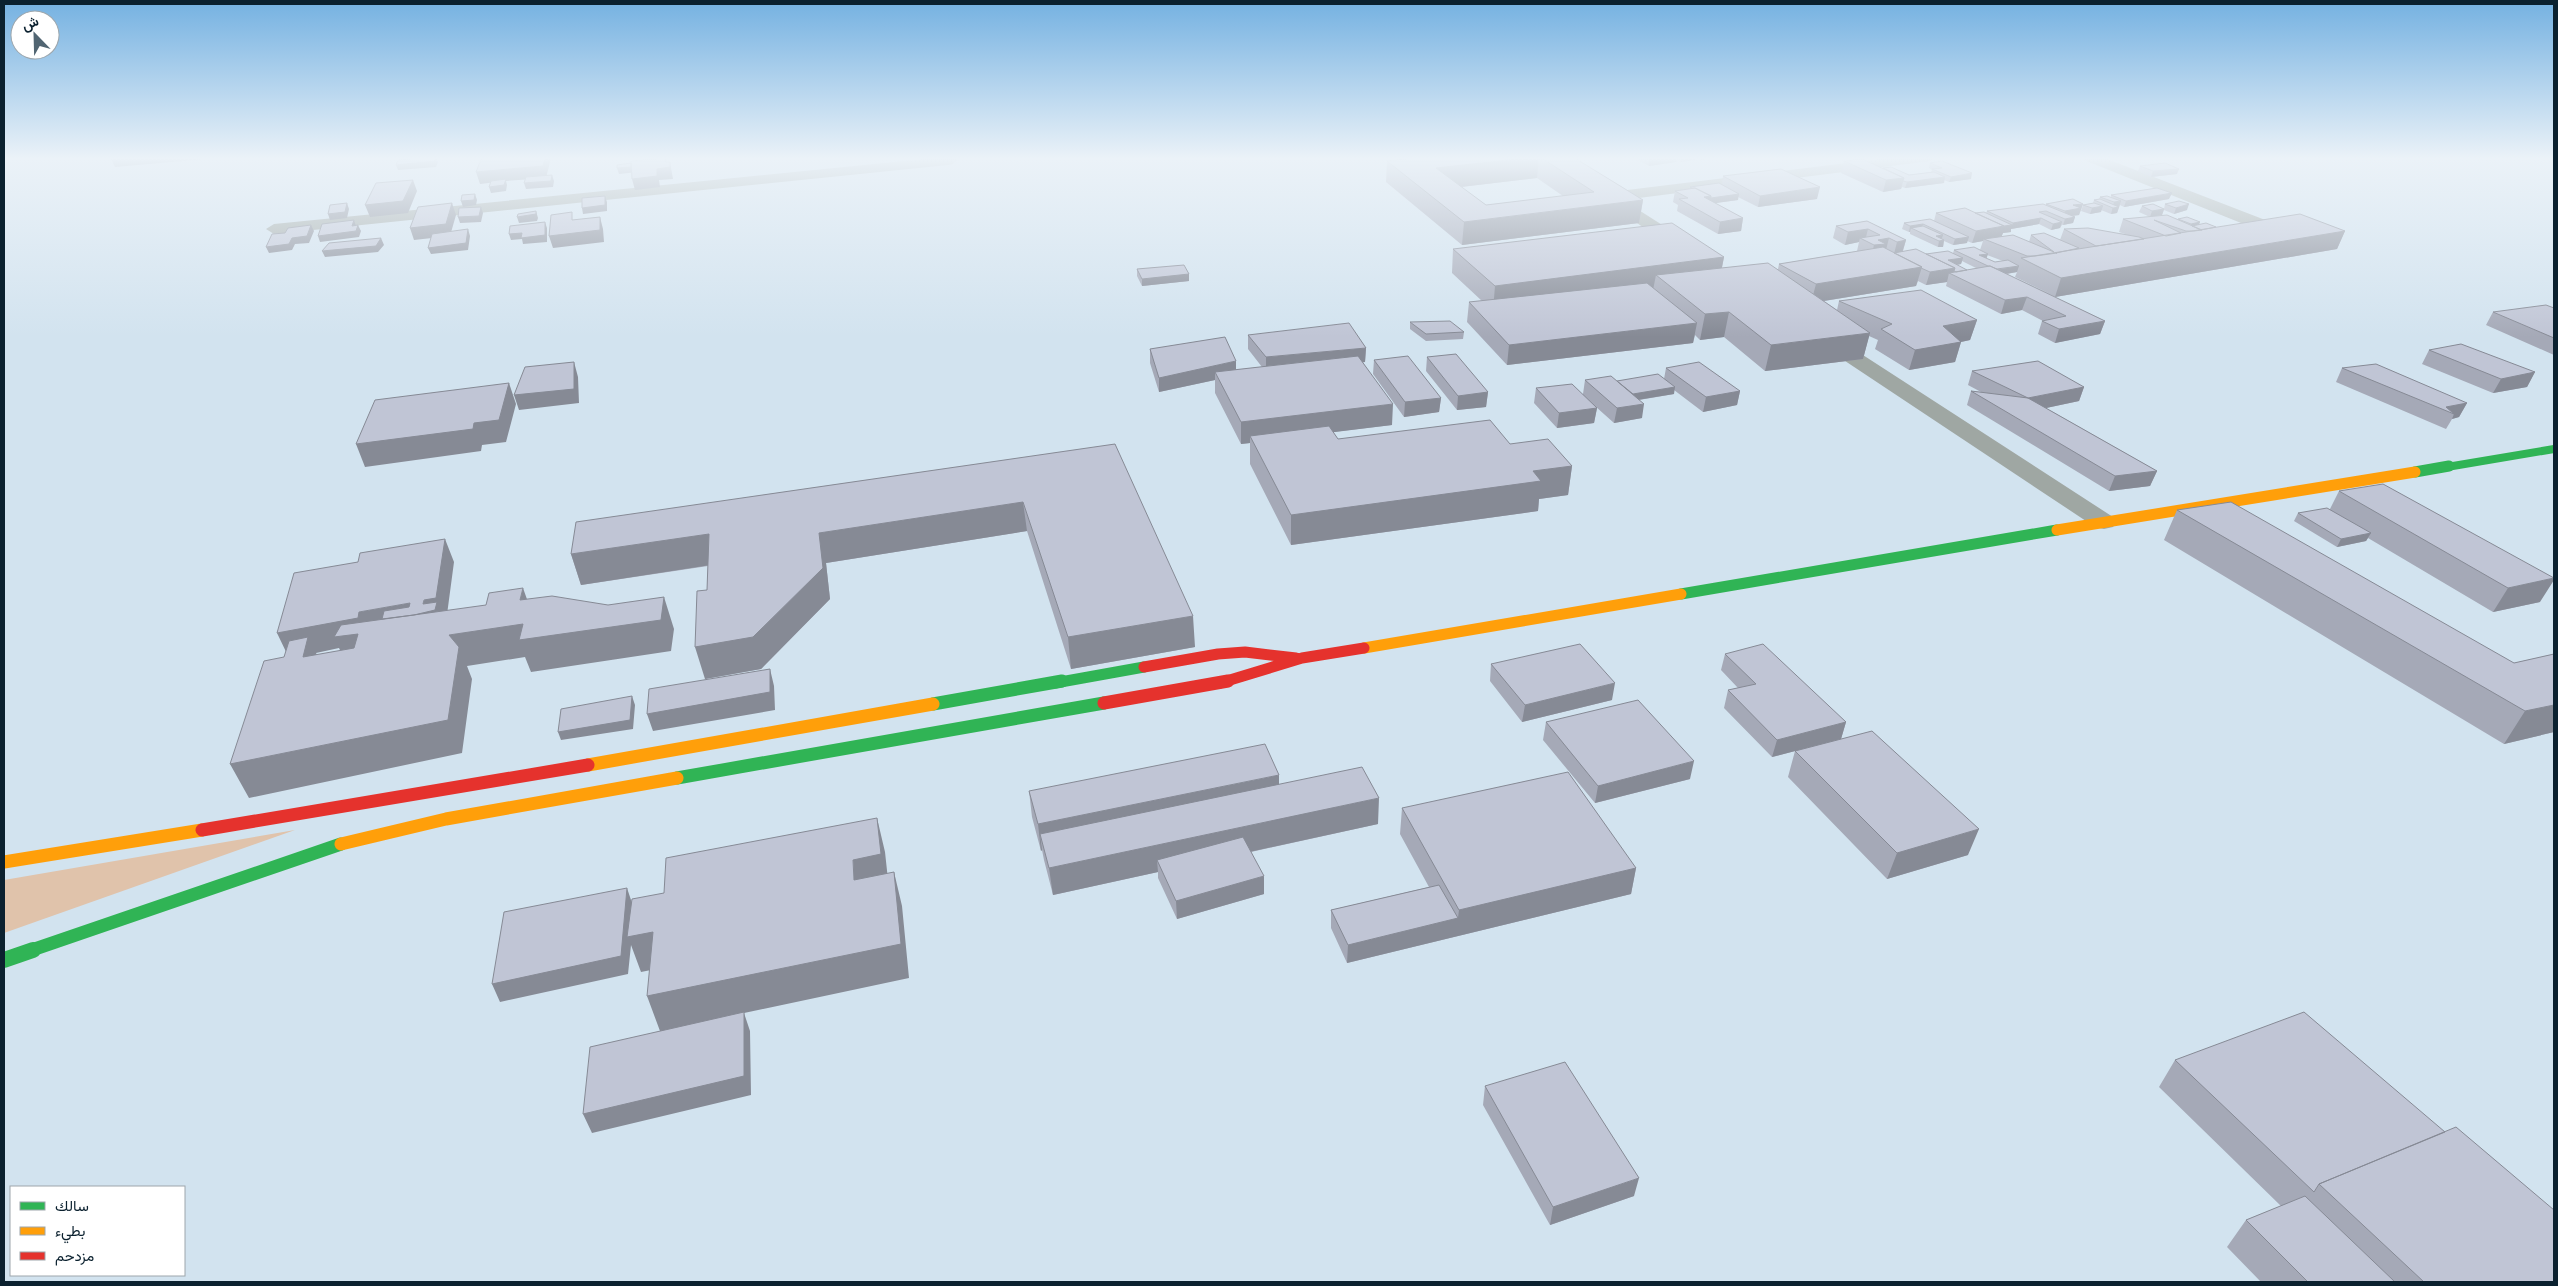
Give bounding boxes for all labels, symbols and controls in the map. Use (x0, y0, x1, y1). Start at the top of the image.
north arrow (10, 10, 60, 60)
text: ش (18, 10, 41, 35)
legend (10, 1186, 185, 1276)
text: سالك (55, 1195, 89, 1216)
text: بطيء (55, 1220, 85, 1244)
text: مزدحم (55, 1245, 94, 1266)

